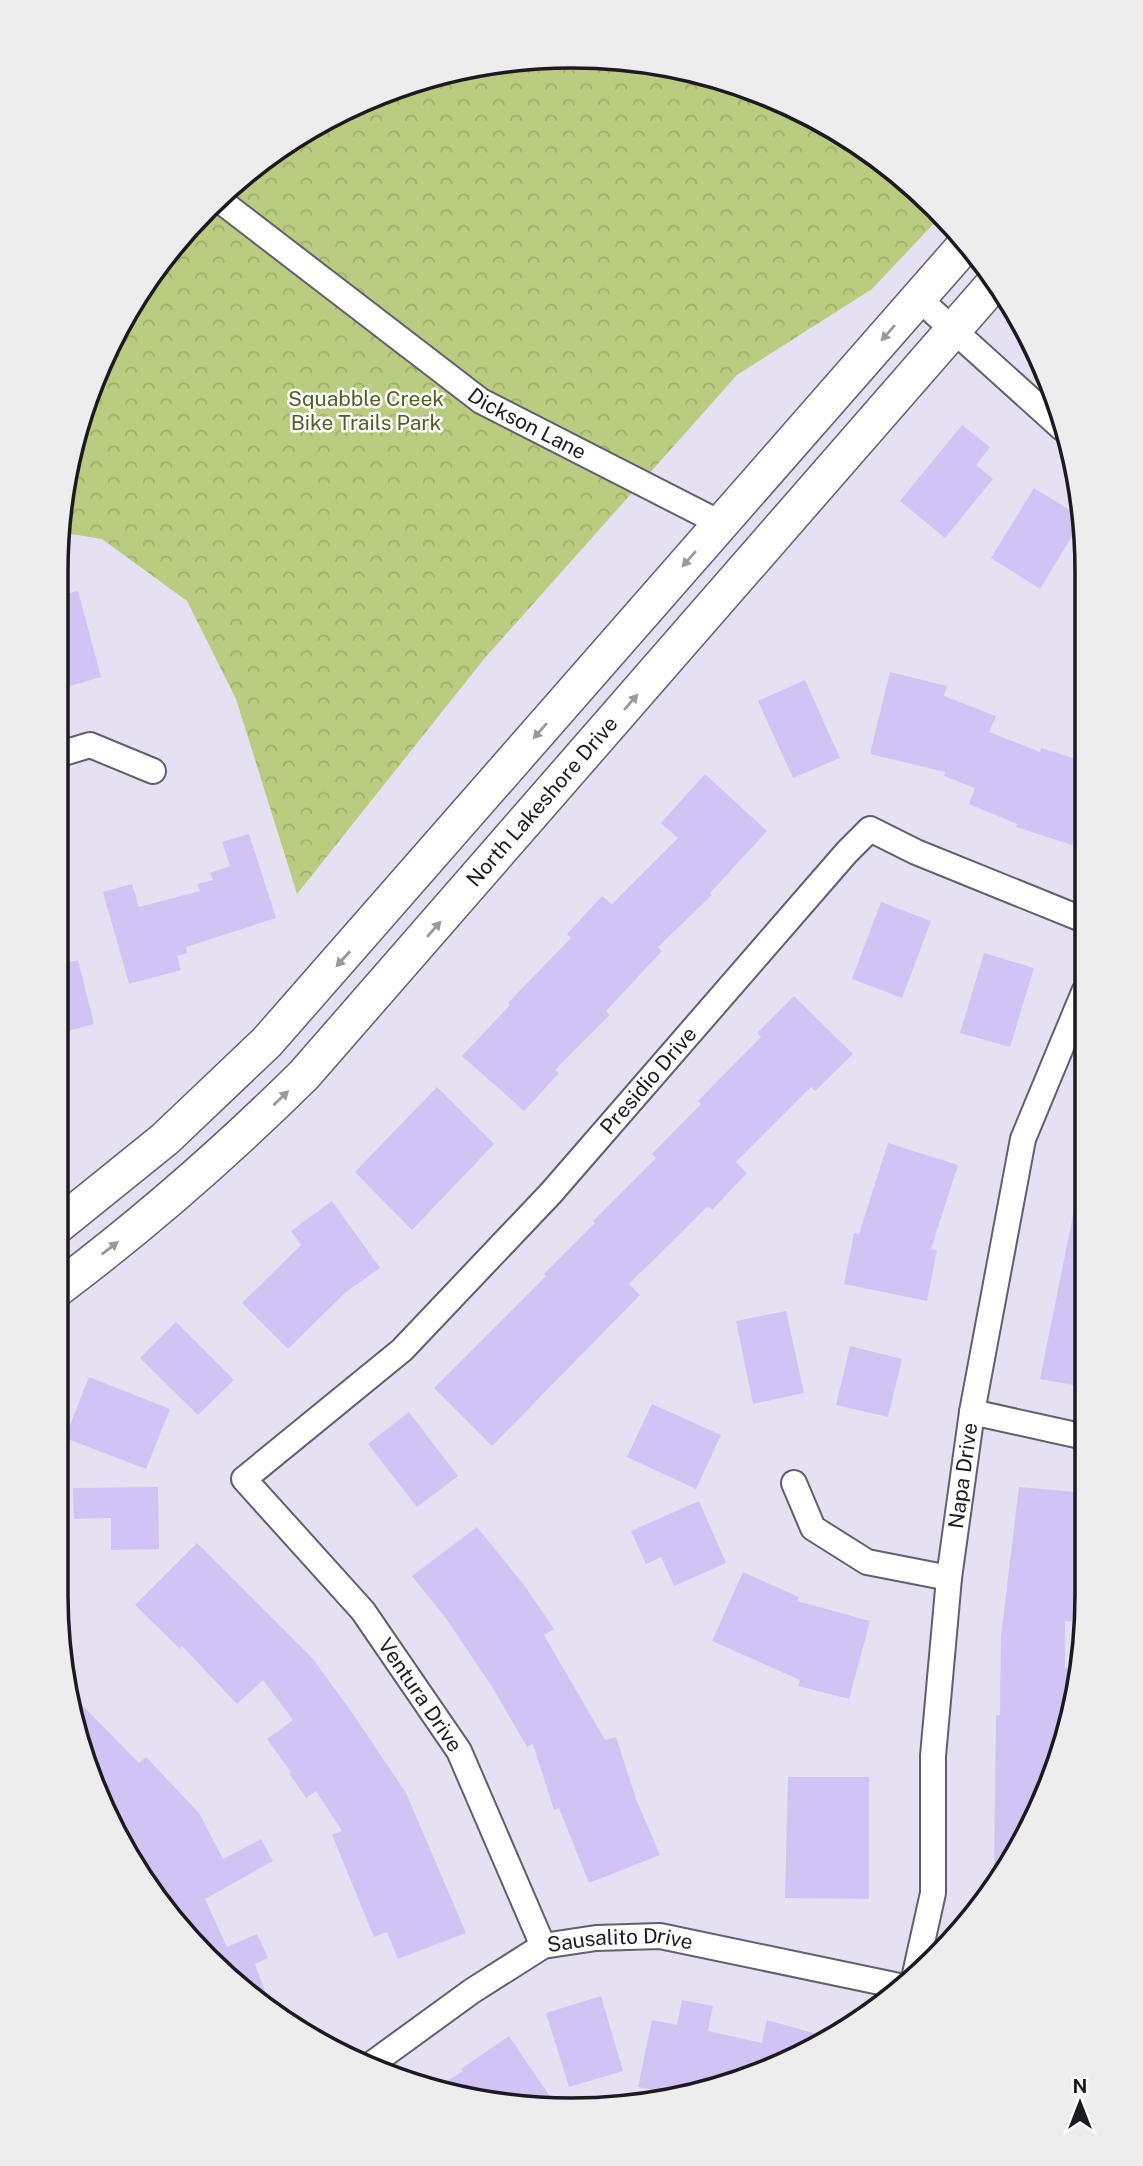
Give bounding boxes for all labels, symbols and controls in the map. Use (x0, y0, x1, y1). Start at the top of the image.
one-way arrow (880, 324, 896, 341)
street label: Dickson Lane (463, 382, 590, 465)
park label: Squabble Creek Bike Trails Park (288, 386, 444, 435)
one-way arrow (681, 550, 697, 568)
one-way arrow (623, 694, 638, 711)
street label: North Lakeshore Drive (461, 711, 623, 891)
one-way arrow (532, 722, 548, 740)
one-way arrow (425, 921, 441, 938)
one-way arrow (336, 950, 351, 967)
street label: Presidio Drive (595, 1021, 702, 1139)
one-way arrow (273, 1090, 289, 1106)
one-way arrow (101, 1241, 119, 1256)
street label: Napa Drive (943, 1421, 982, 1530)
street label: Ventura Drive (373, 1633, 468, 1756)
street label: Sausalito Drive (545, 1923, 695, 1957)
north arrow (1045, 2068, 1115, 2138)
text: N (1073, 2075, 1087, 2097)

